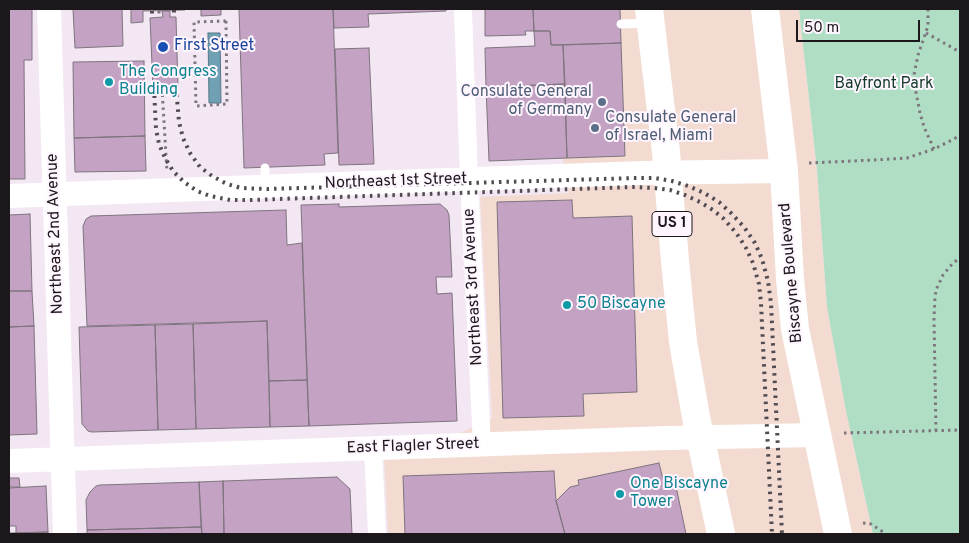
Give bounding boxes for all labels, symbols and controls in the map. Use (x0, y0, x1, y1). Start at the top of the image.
scale bar (799, 10, 923, 42)
text: 50 m (804, 19, 839, 38)
place label: First Street (174, 37, 254, 57)
marker: First Street (156, 40, 170, 54)
place label: The Congress Building (119, 63, 217, 101)
park label: Bayfront Park (834, 75, 934, 95)
marker: The Congress Building (103, 76, 115, 88)
place label: Consulate General of Germany (460, 83, 592, 121)
marker: Consulate General of Germany (596, 96, 608, 108)
place label: Consulate General of Israel, Miami (605, 109, 737, 147)
marker: Consulate General of Israel, Miami (589, 122, 601, 134)
street label: Northeast 2nd Avenue (44, 153, 68, 315)
street label: Northeast 1st Street (324, 170, 468, 194)
street label: Biscayne Boulevard (776, 202, 808, 344)
street label: Northeast 3rd Avenue (460, 208, 488, 366)
road number: US 1 (652, 212, 692, 236)
place label: 50 Biscayne (577, 295, 666, 315)
marker: 50 Biscayne (561, 299, 573, 311)
street label: East Flagler Street (346, 435, 480, 459)
place label: One Biscayne Tower (630, 475, 728, 513)
marker: One Biscayne Tower (614, 488, 626, 500)

